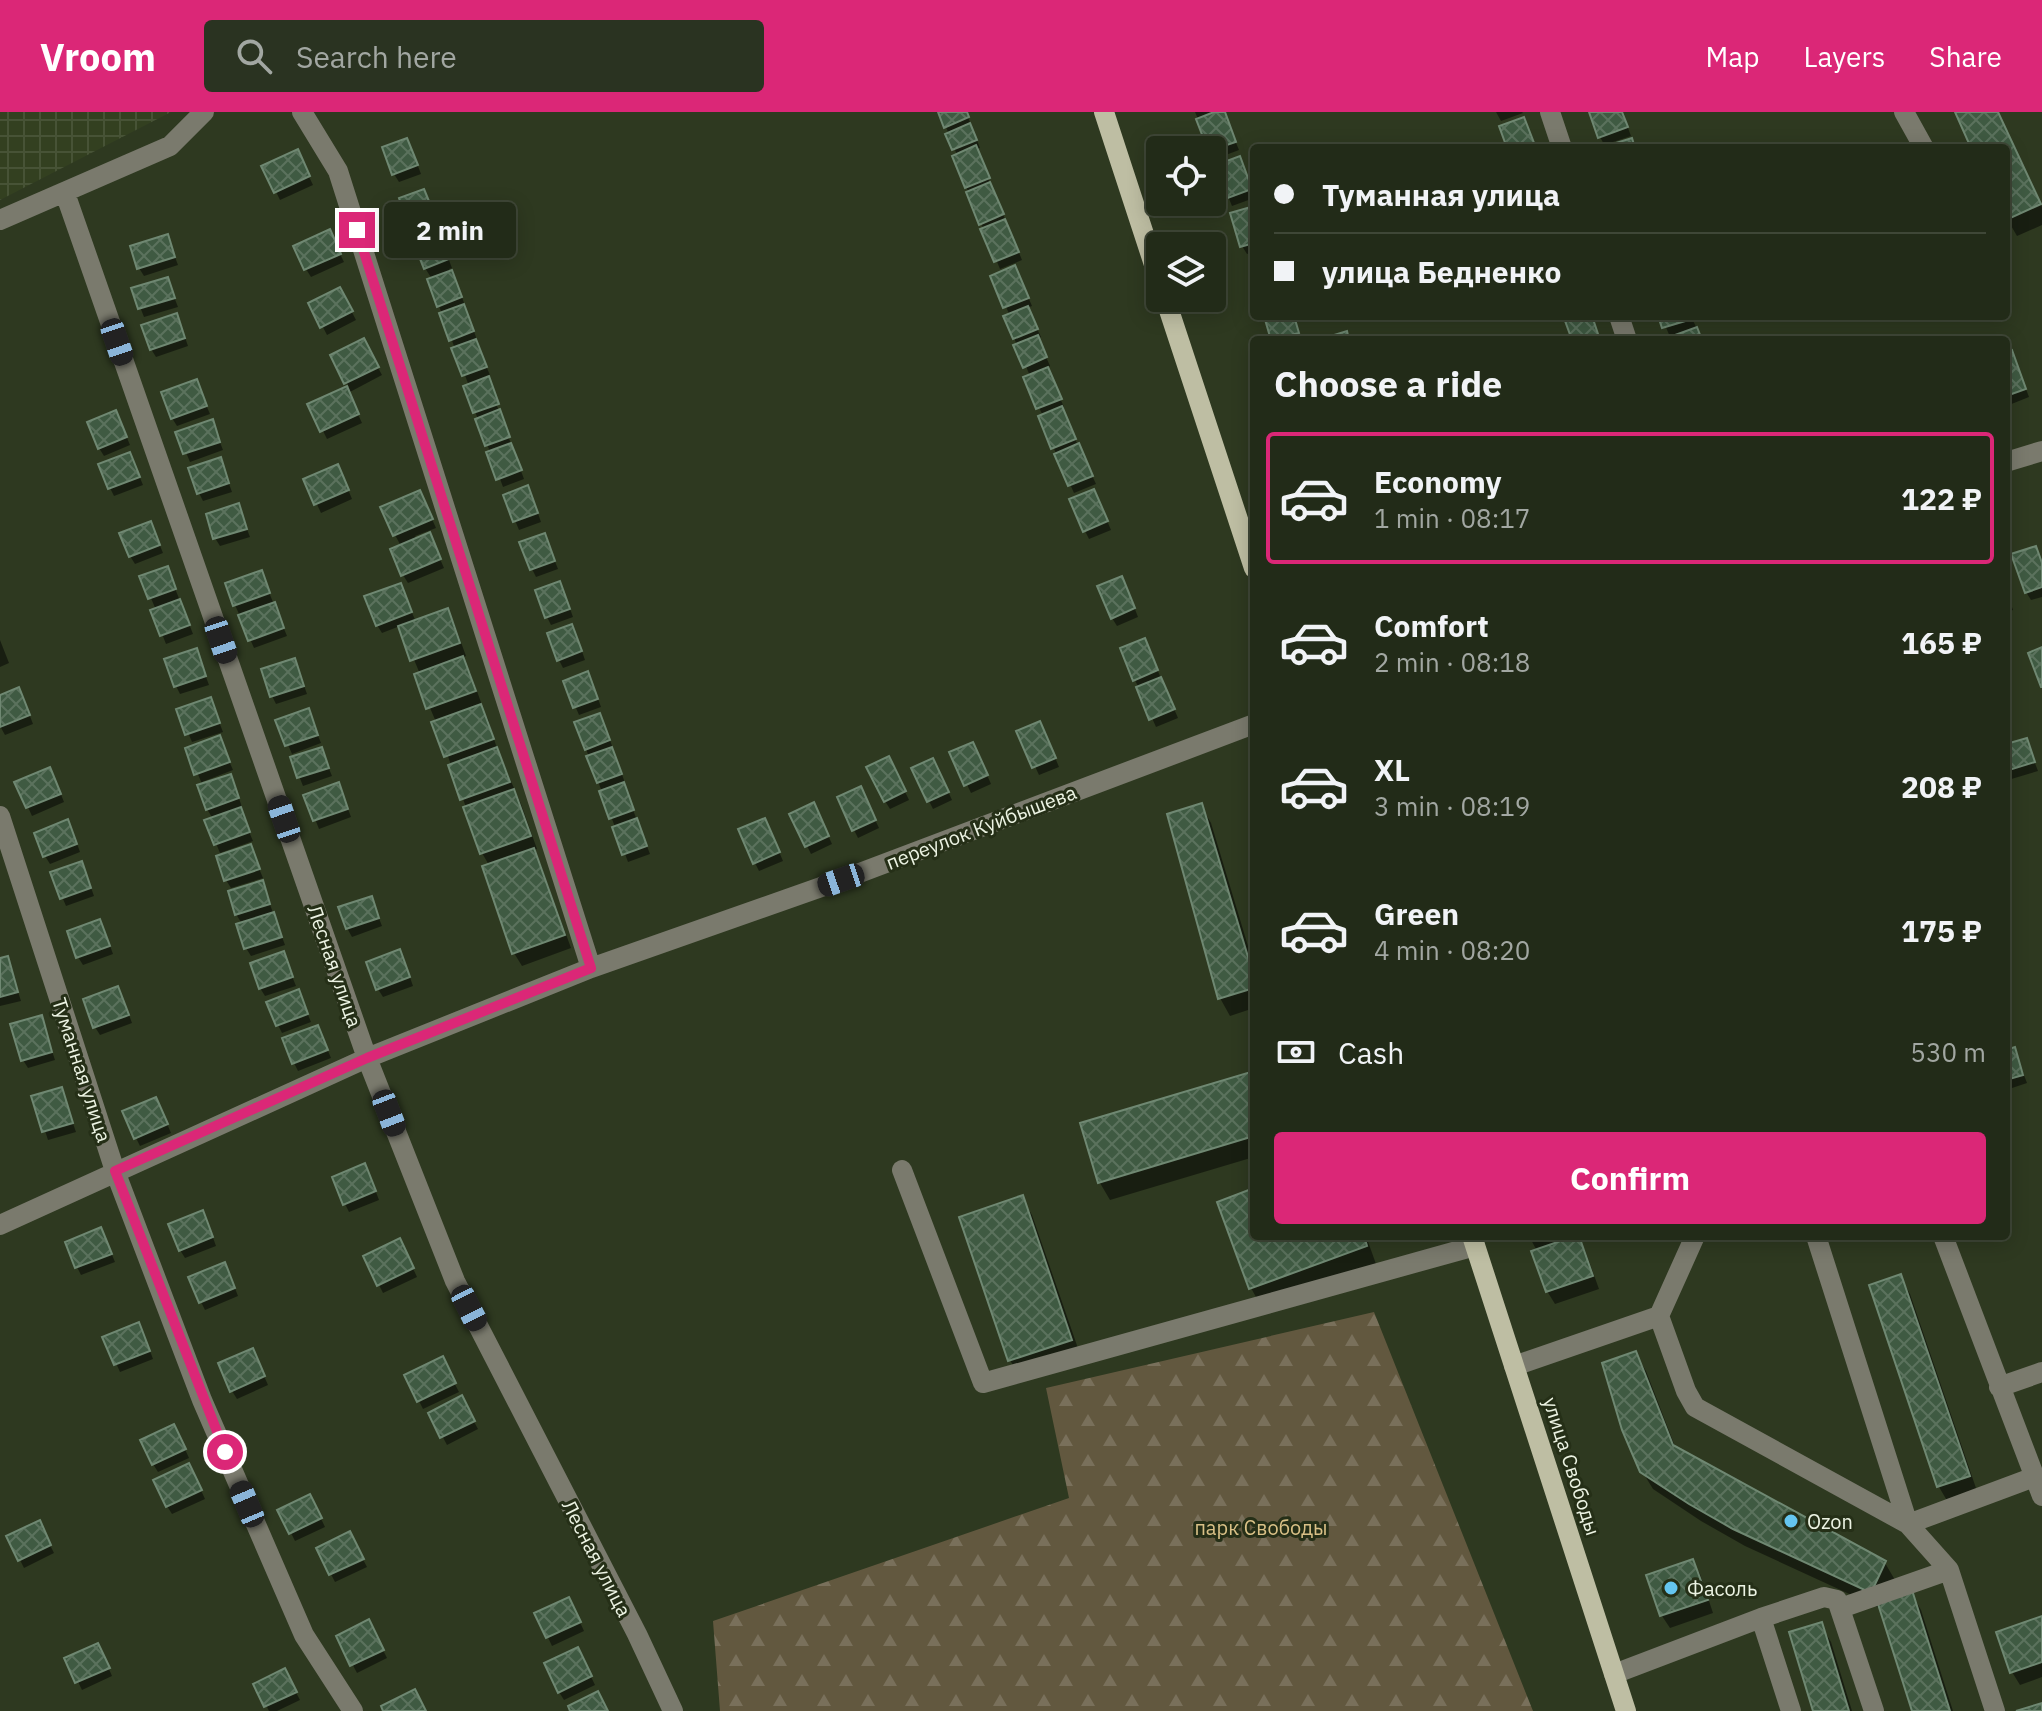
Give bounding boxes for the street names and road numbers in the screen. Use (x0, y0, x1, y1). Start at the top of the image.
street label: переулок Куйбышева (882, 778, 1080, 876)
street label: Лесная улица (301, 901, 369, 1031)
street label: Туманная улица (46, 994, 118, 1146)
street label: улица Свободы (1537, 1393, 1607, 1539)
street label: Лесная улица (556, 1495, 638, 1621)

